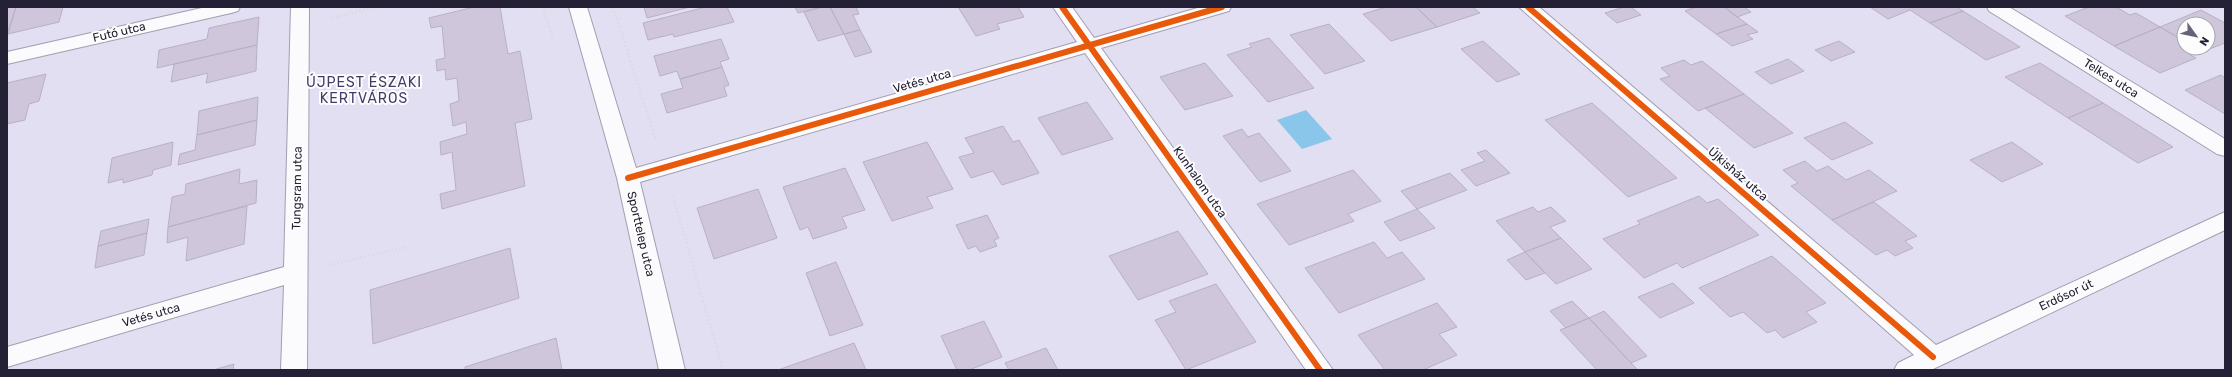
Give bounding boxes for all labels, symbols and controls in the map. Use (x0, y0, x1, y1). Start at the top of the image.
north arrow (2176, 16, 2216, 56)
street label: Futó utca (91, 19, 147, 45)
text: N (2196, 34, 2212, 48)
street label: Telkes utca (2081, 56, 2141, 100)
street label: Vetés utca (891, 66, 953, 96)
district label: ÚJPEST ÉSZAKI KERTVÁROS (306, 73, 422, 107)
street label: Kunhalom utca (1170, 144, 1230, 220)
street label: Újkisház utca (1705, 144, 1771, 204)
street label: Tungsram utca (289, 146, 305, 230)
street label: Sporttelep utca (624, 190, 658, 278)
street label: Erdősor út (2037, 276, 2095, 314)
street label: Vetés utca (120, 300, 182, 330)

